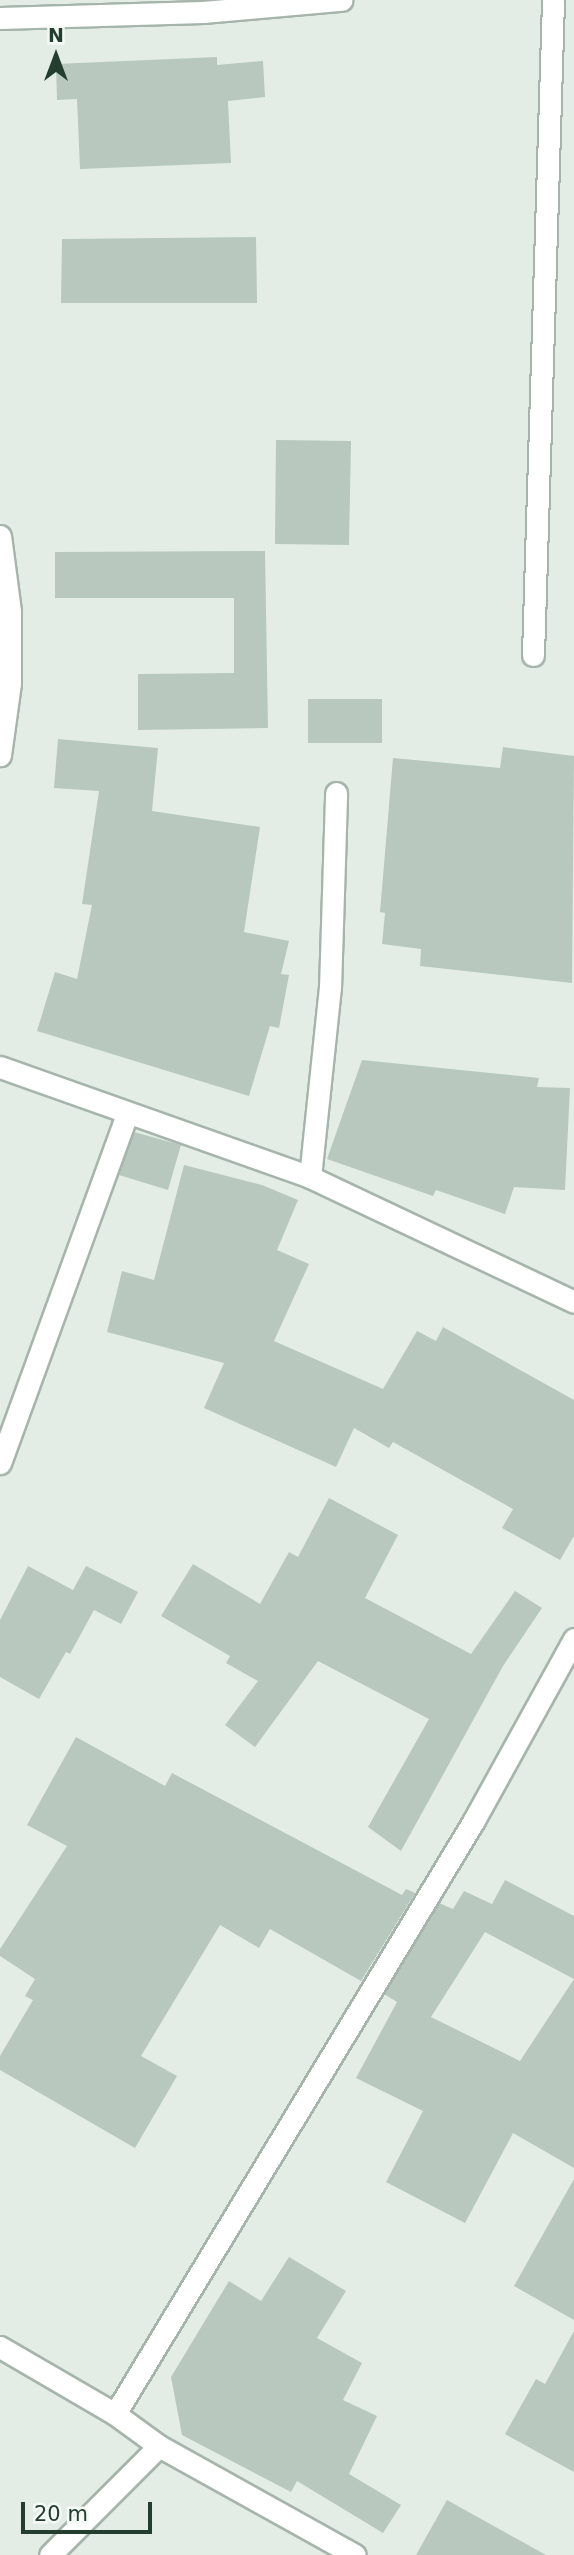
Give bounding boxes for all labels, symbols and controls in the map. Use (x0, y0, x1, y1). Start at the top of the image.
north arrow (21, 21, 91, 91)
text: N (48, 24, 64, 46)
scale bar (24, 2488, 156, 2532)
text: 20 m (34, 2502, 88, 2526)

